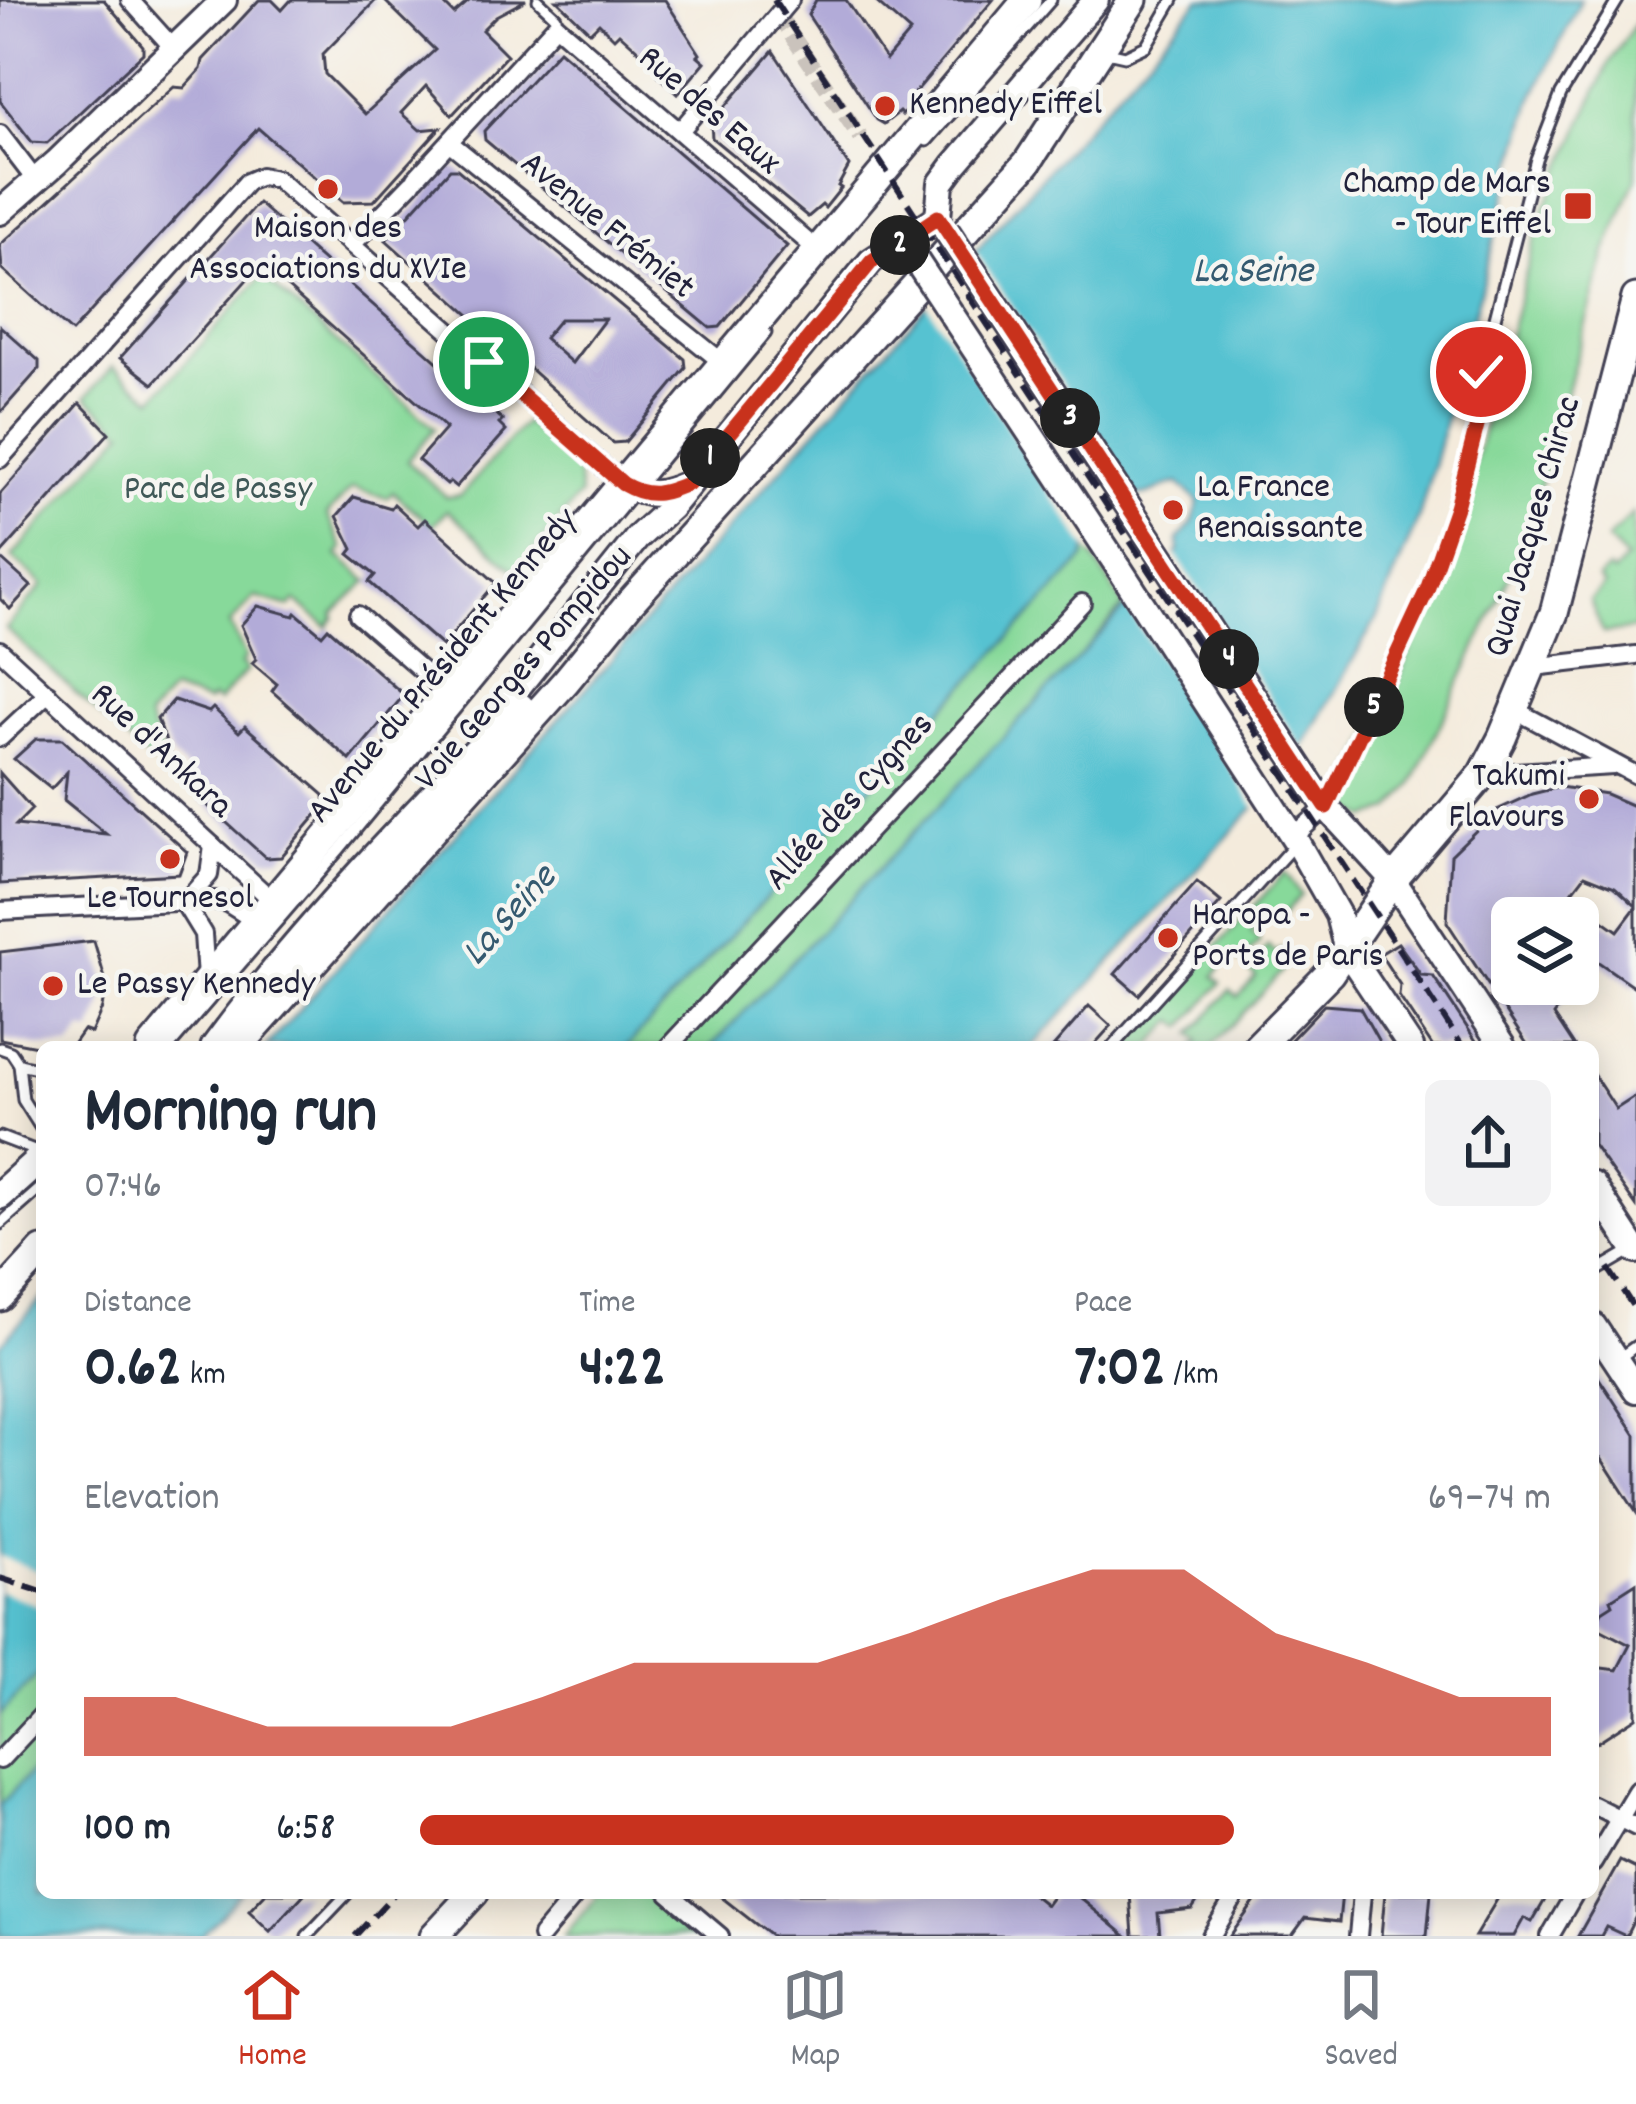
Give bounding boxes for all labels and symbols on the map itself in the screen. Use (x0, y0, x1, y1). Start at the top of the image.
street label: Rue des Eaux (625, 35, 791, 189)
place label: Kennedy Eiffel (909, 80, 1102, 132)
marker: Kennedy Eiffel (872, 93, 898, 119)
street label: Avenue Frémiet (507, 140, 705, 314)
place label: Champ de Mars - Tour Eiffel (1343, 159, 1551, 252)
marker: Maison des Associations du XVIe (315, 176, 341, 202)
marker: Champ de Mars - Tour Eiffel (1562, 190, 1594, 222)
place label: Maison des Associations du XVIe (189, 204, 467, 297)
pin: 2 (870, 215, 930, 275)
water label: La Seine (1193, 246, 1315, 301)
pin (433, 311, 535, 413)
pin (1430, 321, 1532, 423)
pin: 3 (1040, 388, 1100, 448)
street label: Quai Jacques Chirac (1473, 391, 1597, 663)
pin: 1 (680, 428, 740, 488)
place label: La France Renaissante (1197, 463, 1363, 556)
park label: Parc de Passy (124, 465, 314, 517)
street label: Avenue du Président Kennedy (296, 497, 593, 836)
marker: La France Renaissante (1160, 497, 1186, 523)
street label: Voie Georges Pompidou (403, 535, 647, 803)
pin: 4 (1199, 629, 1259, 689)
street label: Rue d'Ankara (77, 672, 244, 833)
pin: 5 (1344, 677, 1404, 737)
street label: Allée des Cygnes (754, 702, 948, 904)
place label: Takumi Flavours (1448, 752, 1565, 845)
marker: Takumi Flavours (1576, 786, 1602, 812)
marker: Le Tournesol (157, 846, 183, 872)
water label: La Seine (450, 853, 573, 980)
place label: Le Tournesol (86, 874, 254, 926)
place label: Haropa - Ports de Paris (1192, 891, 1384, 984)
marker: Haropa - Ports de Paris (1155, 925, 1181, 951)
place label: Le Passy Kennedy (77, 960, 317, 1012)
marker: Le Passy Kennedy (40, 973, 66, 999)

